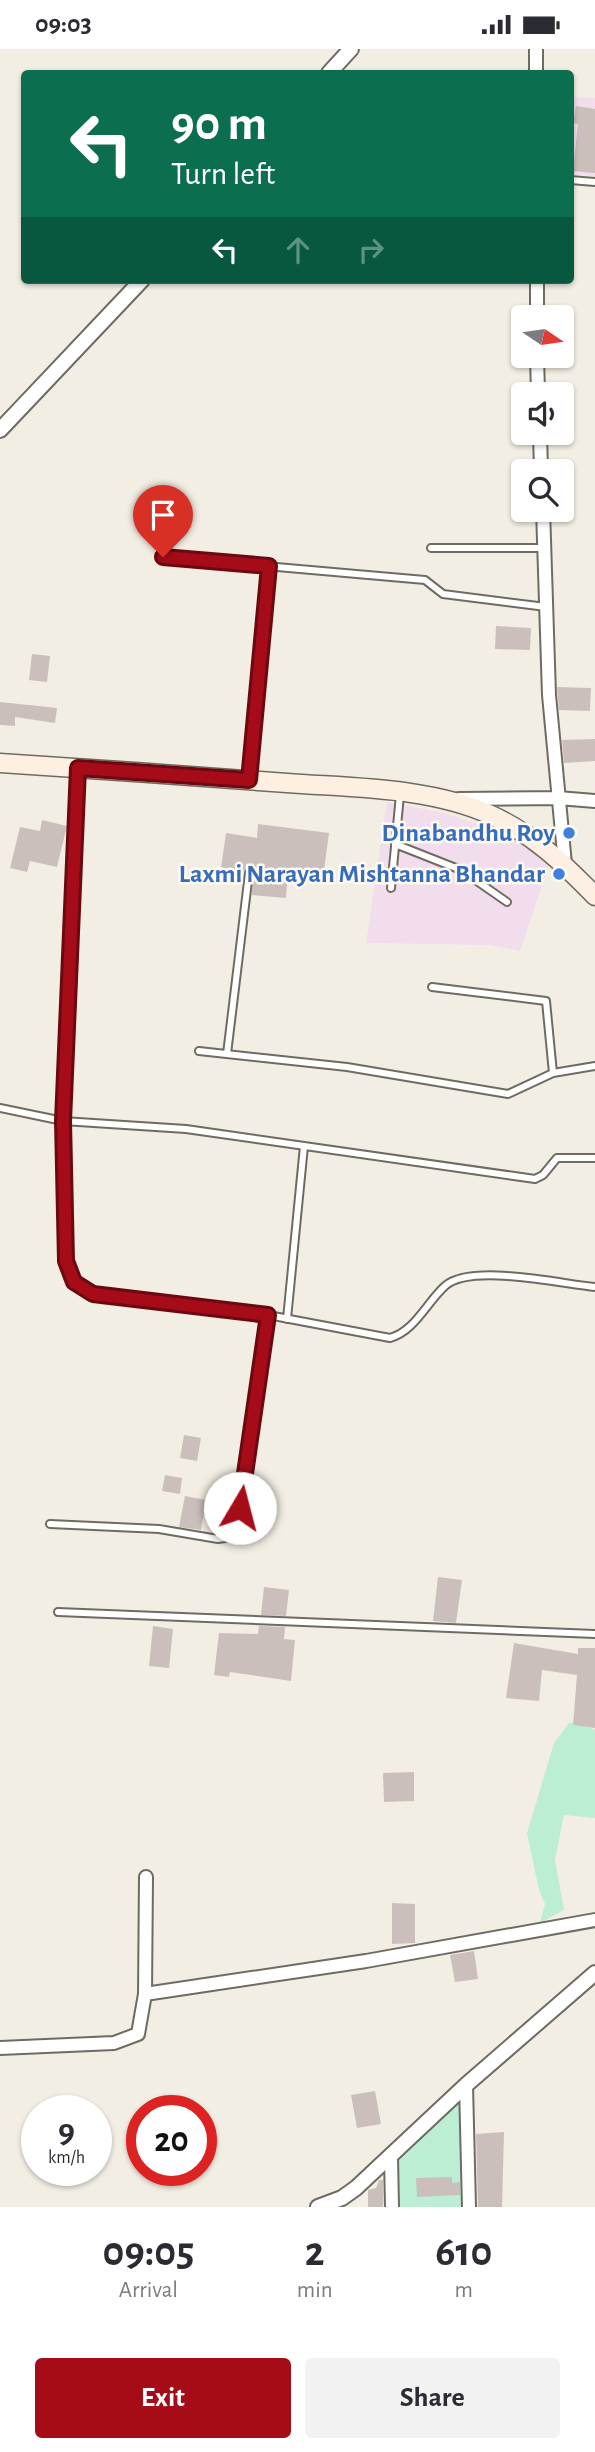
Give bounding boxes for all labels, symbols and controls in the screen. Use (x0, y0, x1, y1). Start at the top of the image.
text: 09:03 (35, 11, 92, 37)
icon: left (56, 98, 147, 189)
text: 90 m (171, 100, 267, 149)
text: Turn left (171, 158, 275, 190)
icon: left (206, 231, 244, 269)
icon: ahead (279, 231, 317, 269)
icon: right (352, 231, 390, 269)
north arrow (511, 305, 574, 367)
map controls (511, 305, 574, 522)
button: sound (511, 382, 574, 445)
button: search (511, 459, 574, 522)
pin (133, 485, 193, 557)
icon: arrive (144, 496, 182, 534)
place label: Dinabandhu Roy (382, 820, 555, 846)
marker: Dinabandhu Roy (561, 825, 577, 841)
place label: Laxmi Narayan Mishtanna Bhandar (179, 861, 545, 887)
marker: Laxmi Narayan Mishtanna Bhandar (551, 866, 567, 882)
position arrow (203, 1471, 277, 1545)
speed limit sign: 20 (126, 2095, 217, 2186)
text: 9 (58, 2114, 75, 2149)
text: km/h (48, 2149, 85, 2167)
text: 09:05 (103, 2231, 194, 2273)
text: 2 (305, 2231, 325, 2273)
text: 610 (435, 2231, 492, 2273)
text: Arrival (119, 2279, 178, 2302)
text: min (297, 2279, 333, 2302)
text: m (455, 2279, 473, 2302)
button: Exit (35, 2358, 291, 2438)
button: Share (305, 2358, 560, 2438)

